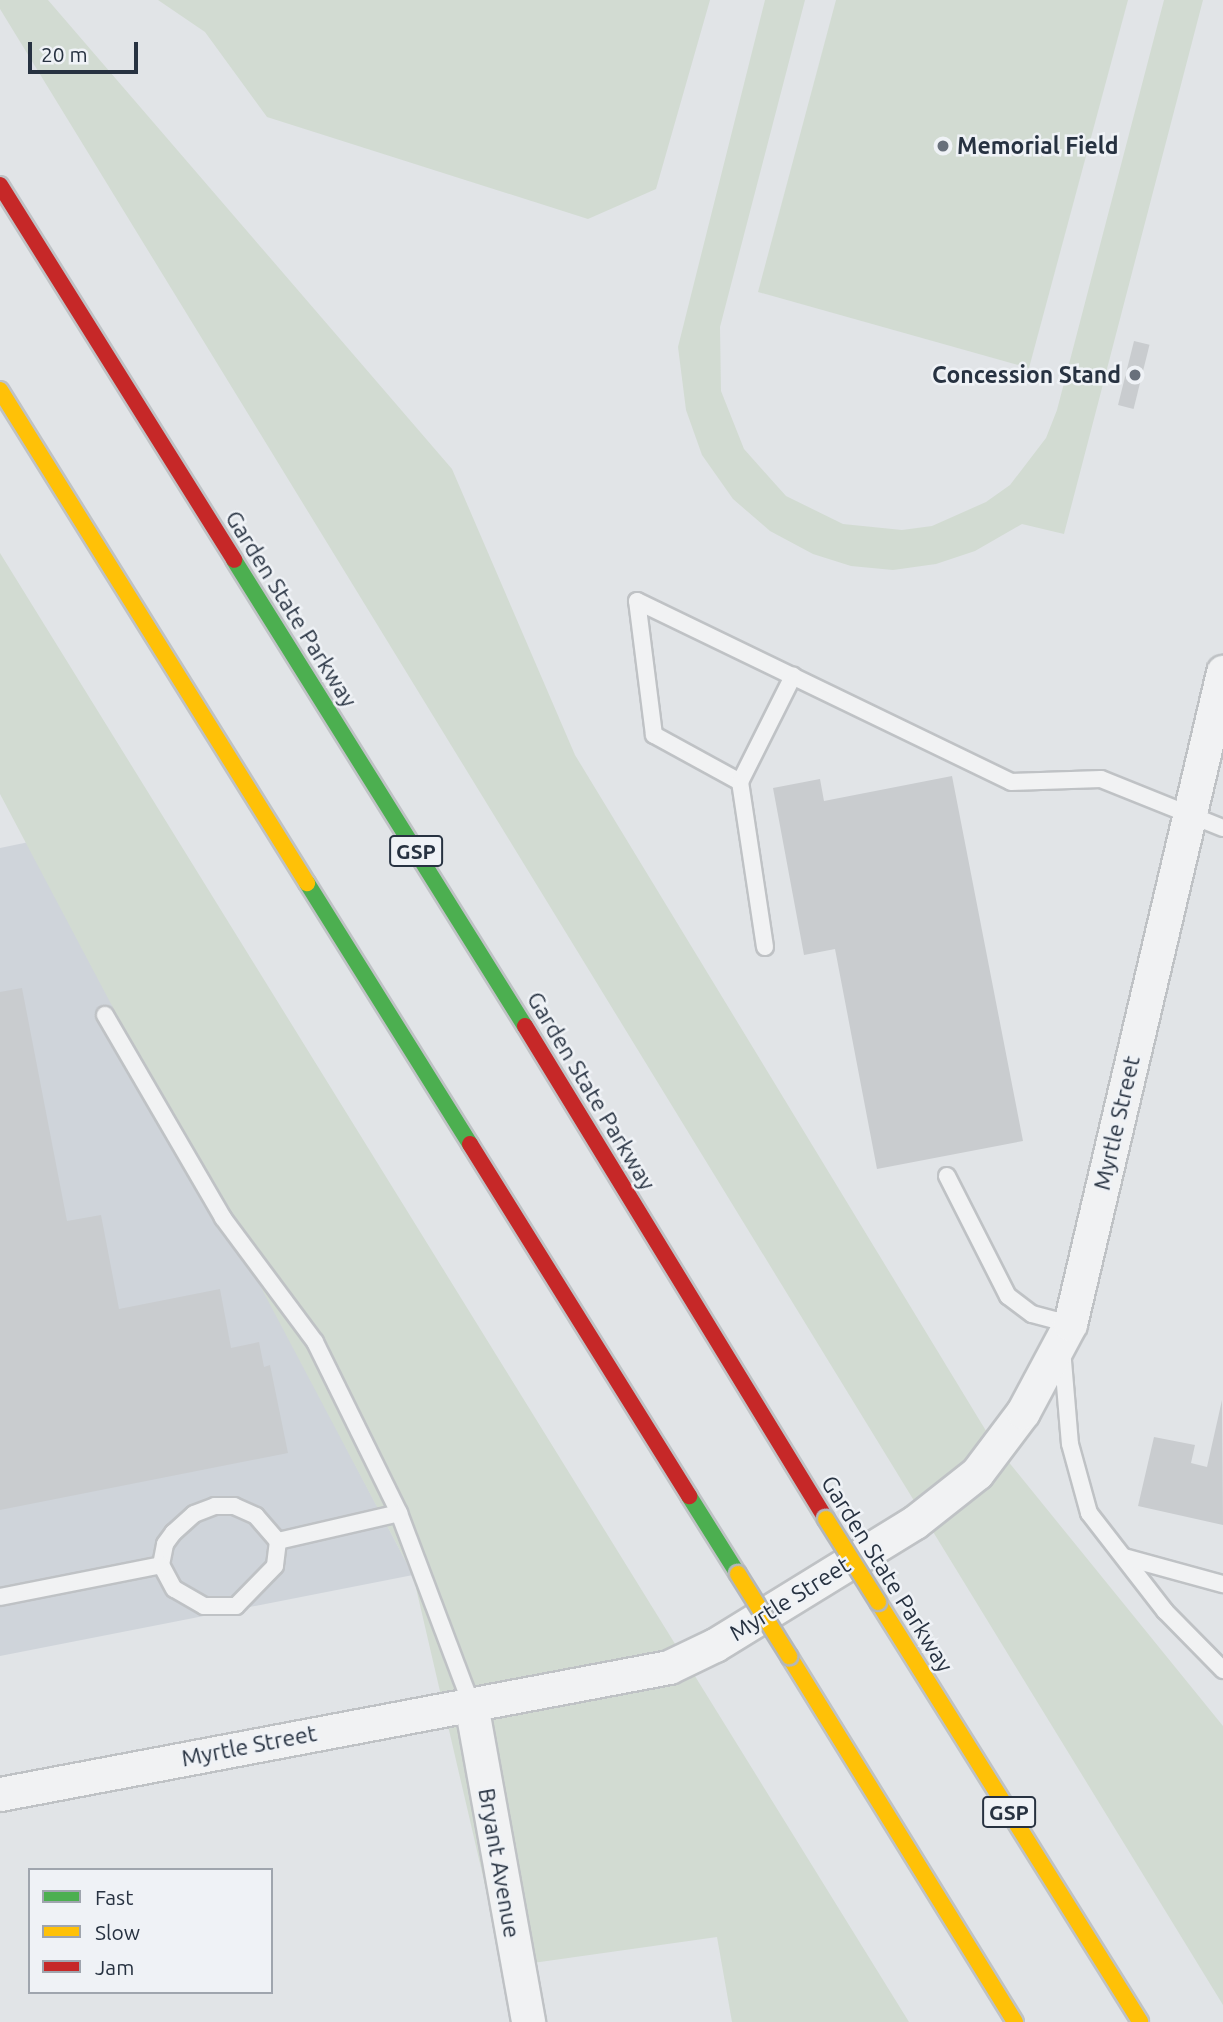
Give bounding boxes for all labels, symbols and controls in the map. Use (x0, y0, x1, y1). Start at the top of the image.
scale bar (32, 28, 142, 72)
text: 20 m (41, 42, 88, 66)
place label: Memorial Field (957, 132, 1118, 160)
marker: Memorial Field (935, 138, 951, 154)
place label: Concession Stand (932, 361, 1121, 389)
marker: Concession Stand (1127, 367, 1143, 383)
street label: Garden State Parkway (219, 506, 363, 712)
road number: GSP (388, 834, 444, 868)
street label: Garden State Parkway (521, 987, 661, 1195)
street label: Myrtle Street (1088, 1053, 1146, 1193)
street label: Garden State Parkway (815, 1471, 959, 1677)
street label: Myrtle Street (725, 1551, 855, 1647)
street label: Myrtle Street (179, 1719, 319, 1773)
street label: Bryant Avenue (472, 1786, 526, 1940)
road number: GSP (981, 1794, 1037, 1829)
legend (28, 1868, 273, 1994)
text: Fast (95, 1885, 133, 1909)
text: Slow (95, 1920, 140, 1944)
text: Jam (95, 1955, 134, 1979)

